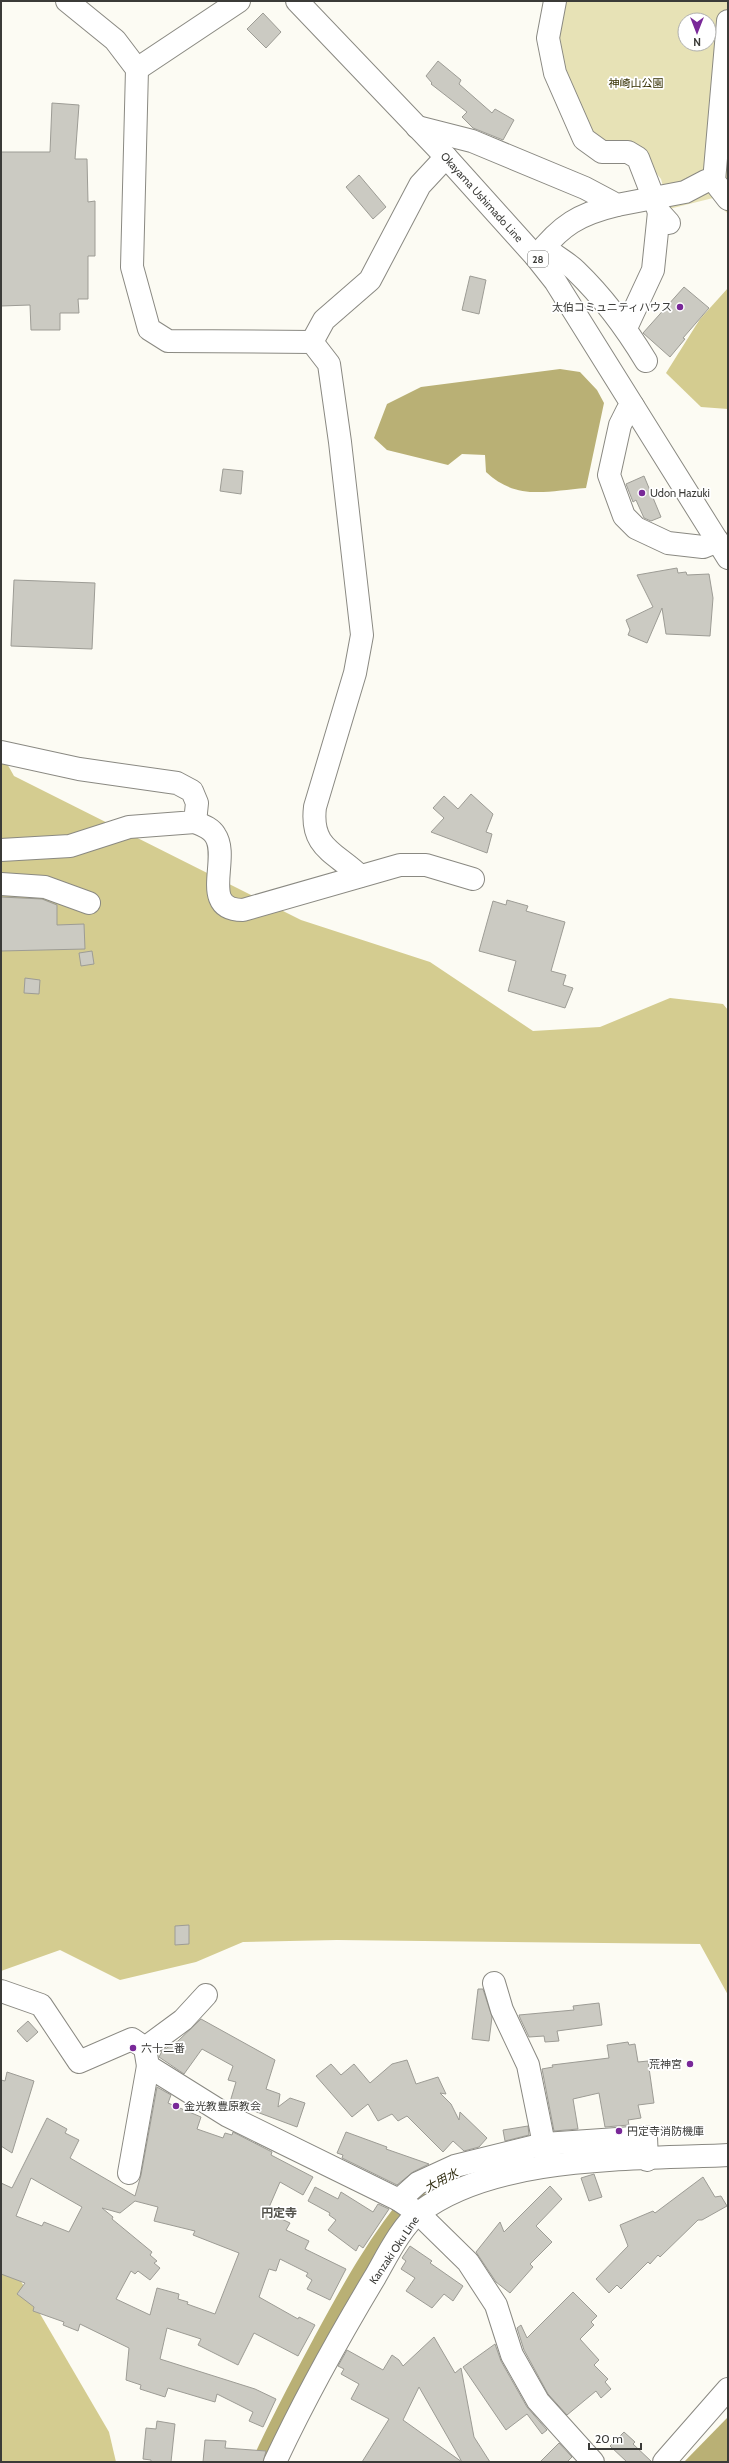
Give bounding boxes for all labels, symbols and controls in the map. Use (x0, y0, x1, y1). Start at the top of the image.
north arrow (677, 12, 717, 52)
text: N (693, 35, 701, 49)
park label: 神崎山公園 (609, 76, 664, 90)
street label: Okayama Ushimado Line (438, 149, 526, 245)
road number: 28 (528, 251, 548, 267)
place label: 太伯コミュニティハウス (552, 300, 672, 314)
marker: 太伯コミュニティハウス (675, 302, 685, 312)
place label: Udon Hazuki (650, 486, 710, 500)
marker: Udon Hazuki (637, 488, 647, 498)
place label: 六十二番 (141, 2041, 185, 2055)
marker: 六十二番 (128, 2043, 138, 2053)
place label: 荒神宮 (649, 2057, 682, 2071)
marker: 荒神宮 (685, 2059, 695, 2069)
place label: 金光教豊原教会 (184, 2099, 261, 2113)
marker: 金光教豊原教会 (171, 2101, 181, 2111)
place label: 円定寺消防機庫 (627, 2124, 704, 2138)
marker: 円定寺消防機庫 (614, 2126, 624, 2136)
water label: 大用水 (422, 2164, 462, 2195)
district label: 円定寺 (261, 2205, 297, 2220)
street label: Kanzaki Oku Line (366, 2213, 422, 2287)
scale bar (589, 2425, 641, 2451)
text: 20 m (595, 2431, 623, 2446)

